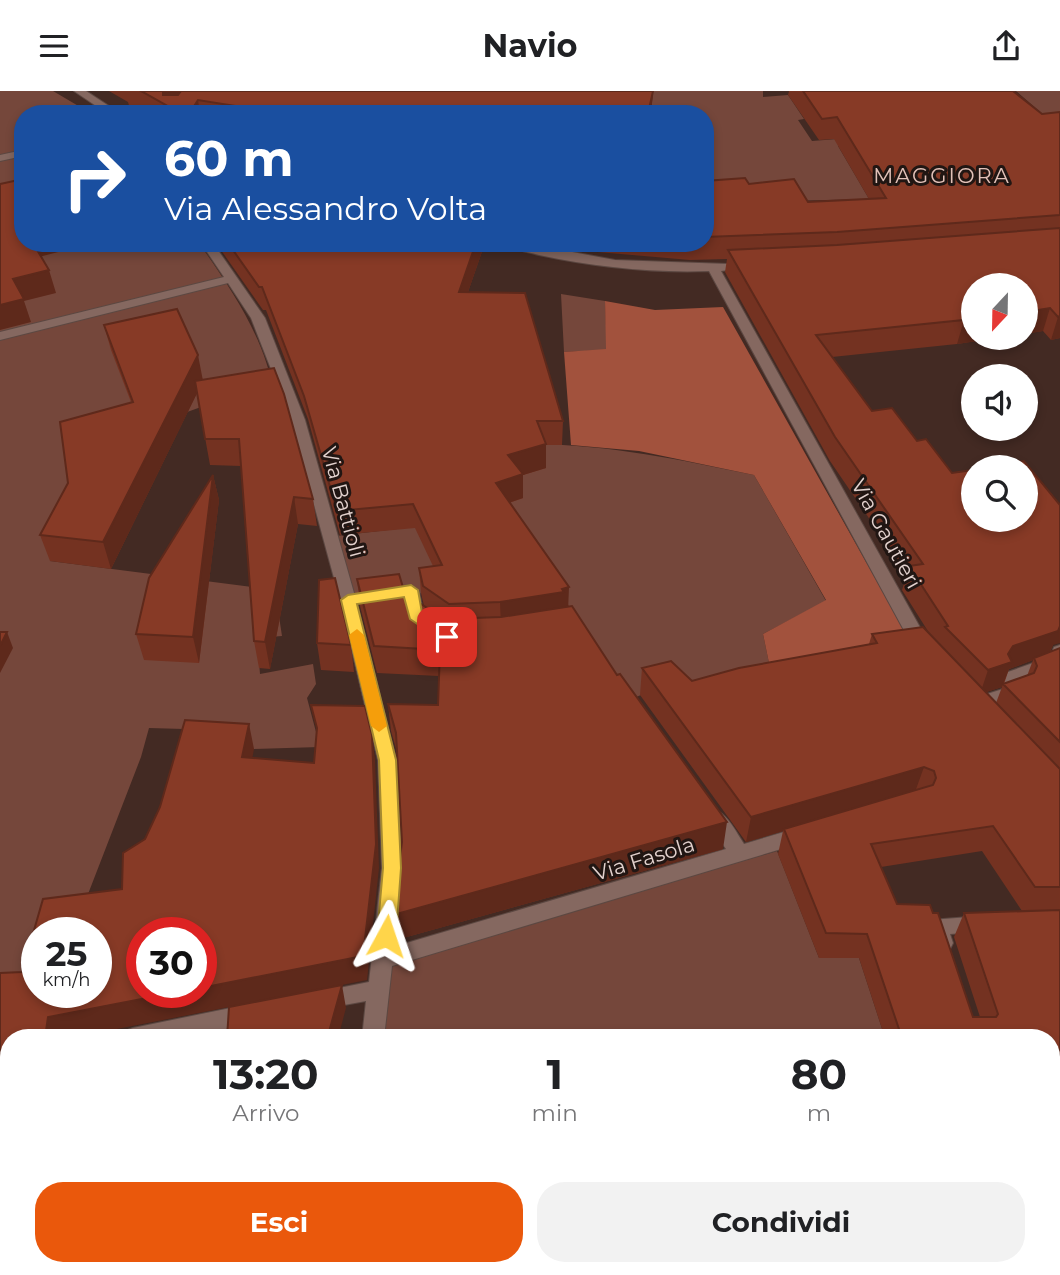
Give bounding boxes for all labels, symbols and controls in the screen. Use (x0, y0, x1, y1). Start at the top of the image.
text: Navio (482, 26, 578, 65)
icon: menu (35, 27, 73, 65)
icon: share (987, 27, 1025, 65)
text: 60 m (164, 129, 294, 188)
icon: right (49, 133, 140, 224)
district label: MAGGIORA (873, 163, 1011, 188)
text: Via Alessandro Volta (164, 189, 487, 228)
north arrow (961, 273, 1038, 350)
map controls (961, 273, 1038, 532)
button: sound (961, 364, 1038, 441)
street label: Via Battioli (317, 444, 370, 560)
button: search (961, 455, 1038, 532)
street label: Via Gautieri (846, 475, 927, 593)
pin (417, 607, 477, 667)
icon: arrive (428, 618, 466, 656)
street label: Via Fasola (590, 831, 697, 886)
position arrow (349, 899, 423, 973)
speed limit sign: 30 (126, 917, 217, 1008)
text: 25 (46, 932, 87, 975)
text: km/h (42, 969, 91, 991)
text: 13:20 (213, 1048, 319, 1100)
text: 1 (546, 1048, 563, 1100)
text: 80 (791, 1048, 847, 1100)
text: Arrivo (232, 1099, 299, 1127)
text: min (532, 1099, 578, 1127)
text: m (807, 1099, 831, 1127)
button: Esci (35, 1182, 523, 1262)
button: Condividi (537, 1182, 1025, 1262)

